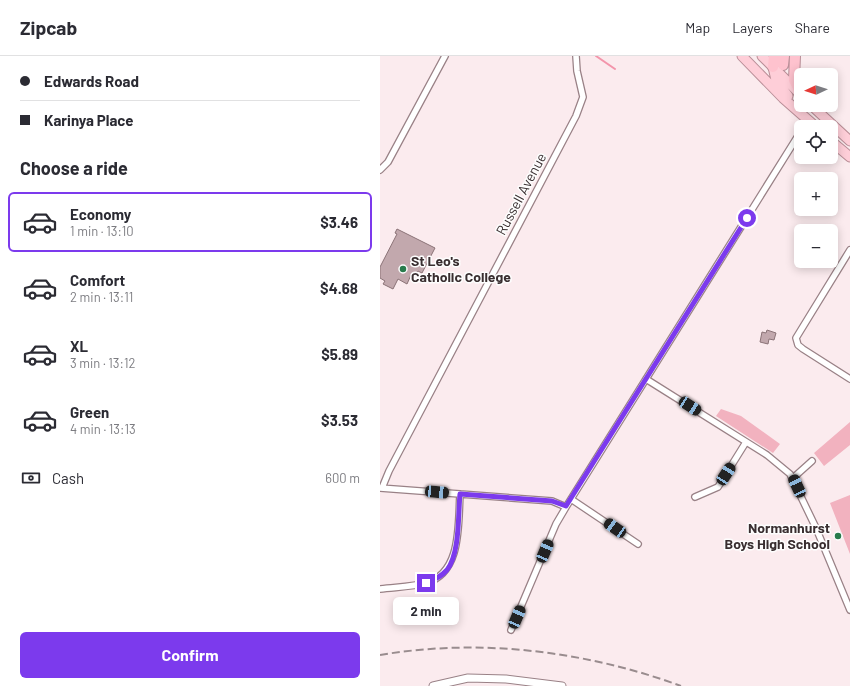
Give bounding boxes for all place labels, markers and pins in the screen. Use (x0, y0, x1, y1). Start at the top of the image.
place label: St Leo's Catholic College (411, 252, 511, 285)
marker: St Leo's Catholic College (398, 264, 408, 274)
place label: Normanhurst Boys High School (724, 519, 830, 552)
marker: Normanhurst Boys High School (833, 531, 843, 541)

